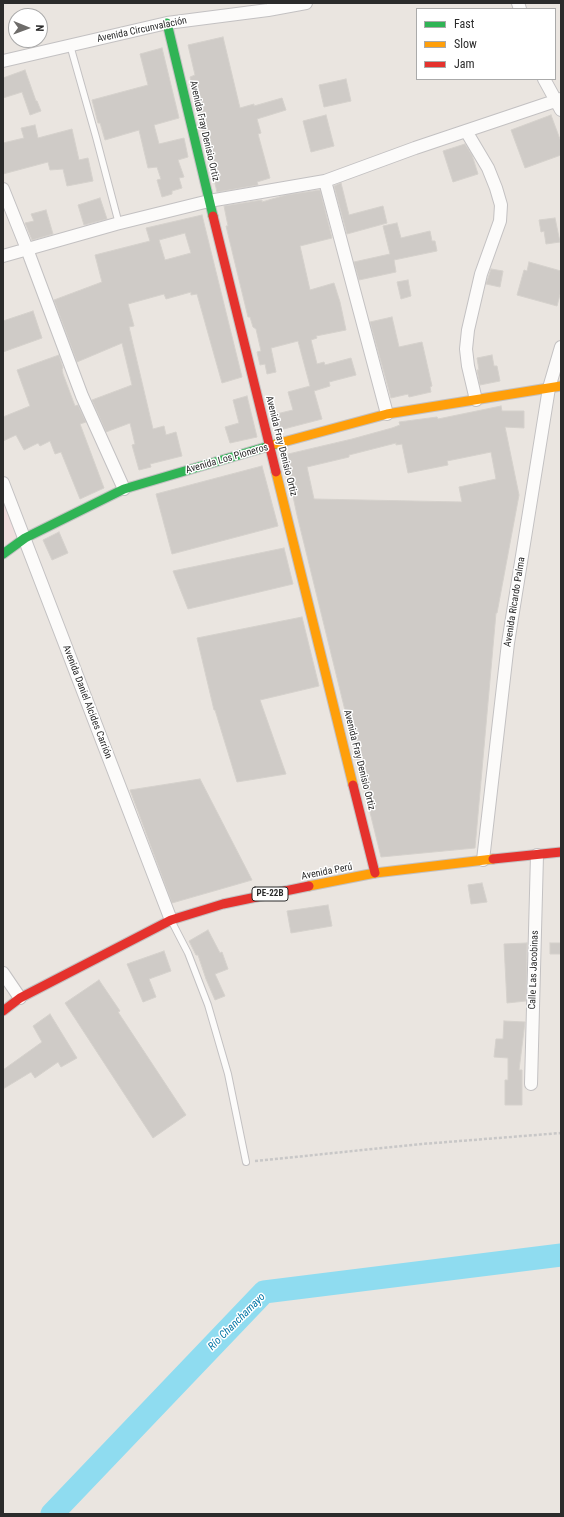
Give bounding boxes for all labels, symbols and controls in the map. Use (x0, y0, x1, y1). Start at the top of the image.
north arrow (8, 8, 48, 48)
legend (416, 8, 556, 80)
street label: Avenida Circunvalación (96, 15, 188, 45)
text: Fast (454, 17, 474, 31)
text: N (33, 25, 46, 32)
text: Slow (454, 37, 477, 51)
text: Jam (454, 57, 475, 71)
street label: Avenida Fray Denisio Ortiz (187, 79, 221, 183)
street label: Avenida Fray Denisio Ortiz (263, 395, 299, 497)
street label: Avenida Los Pioneros (184, 441, 270, 477)
street label: Avenida Ricardo Palma (502, 556, 528, 648)
street label: Avenida Daniel Alcides Carrión (60, 644, 114, 760)
street label: Avenida Fray Denisio Ortiz (341, 709, 377, 811)
street label: Avenida Perú (301, 861, 353, 883)
road number: PE-22B (252, 887, 288, 901)
street label: Calle Las Jacobinas (527, 930, 541, 1010)
water label: Río Chanchamayo (206, 1291, 268, 1353)

